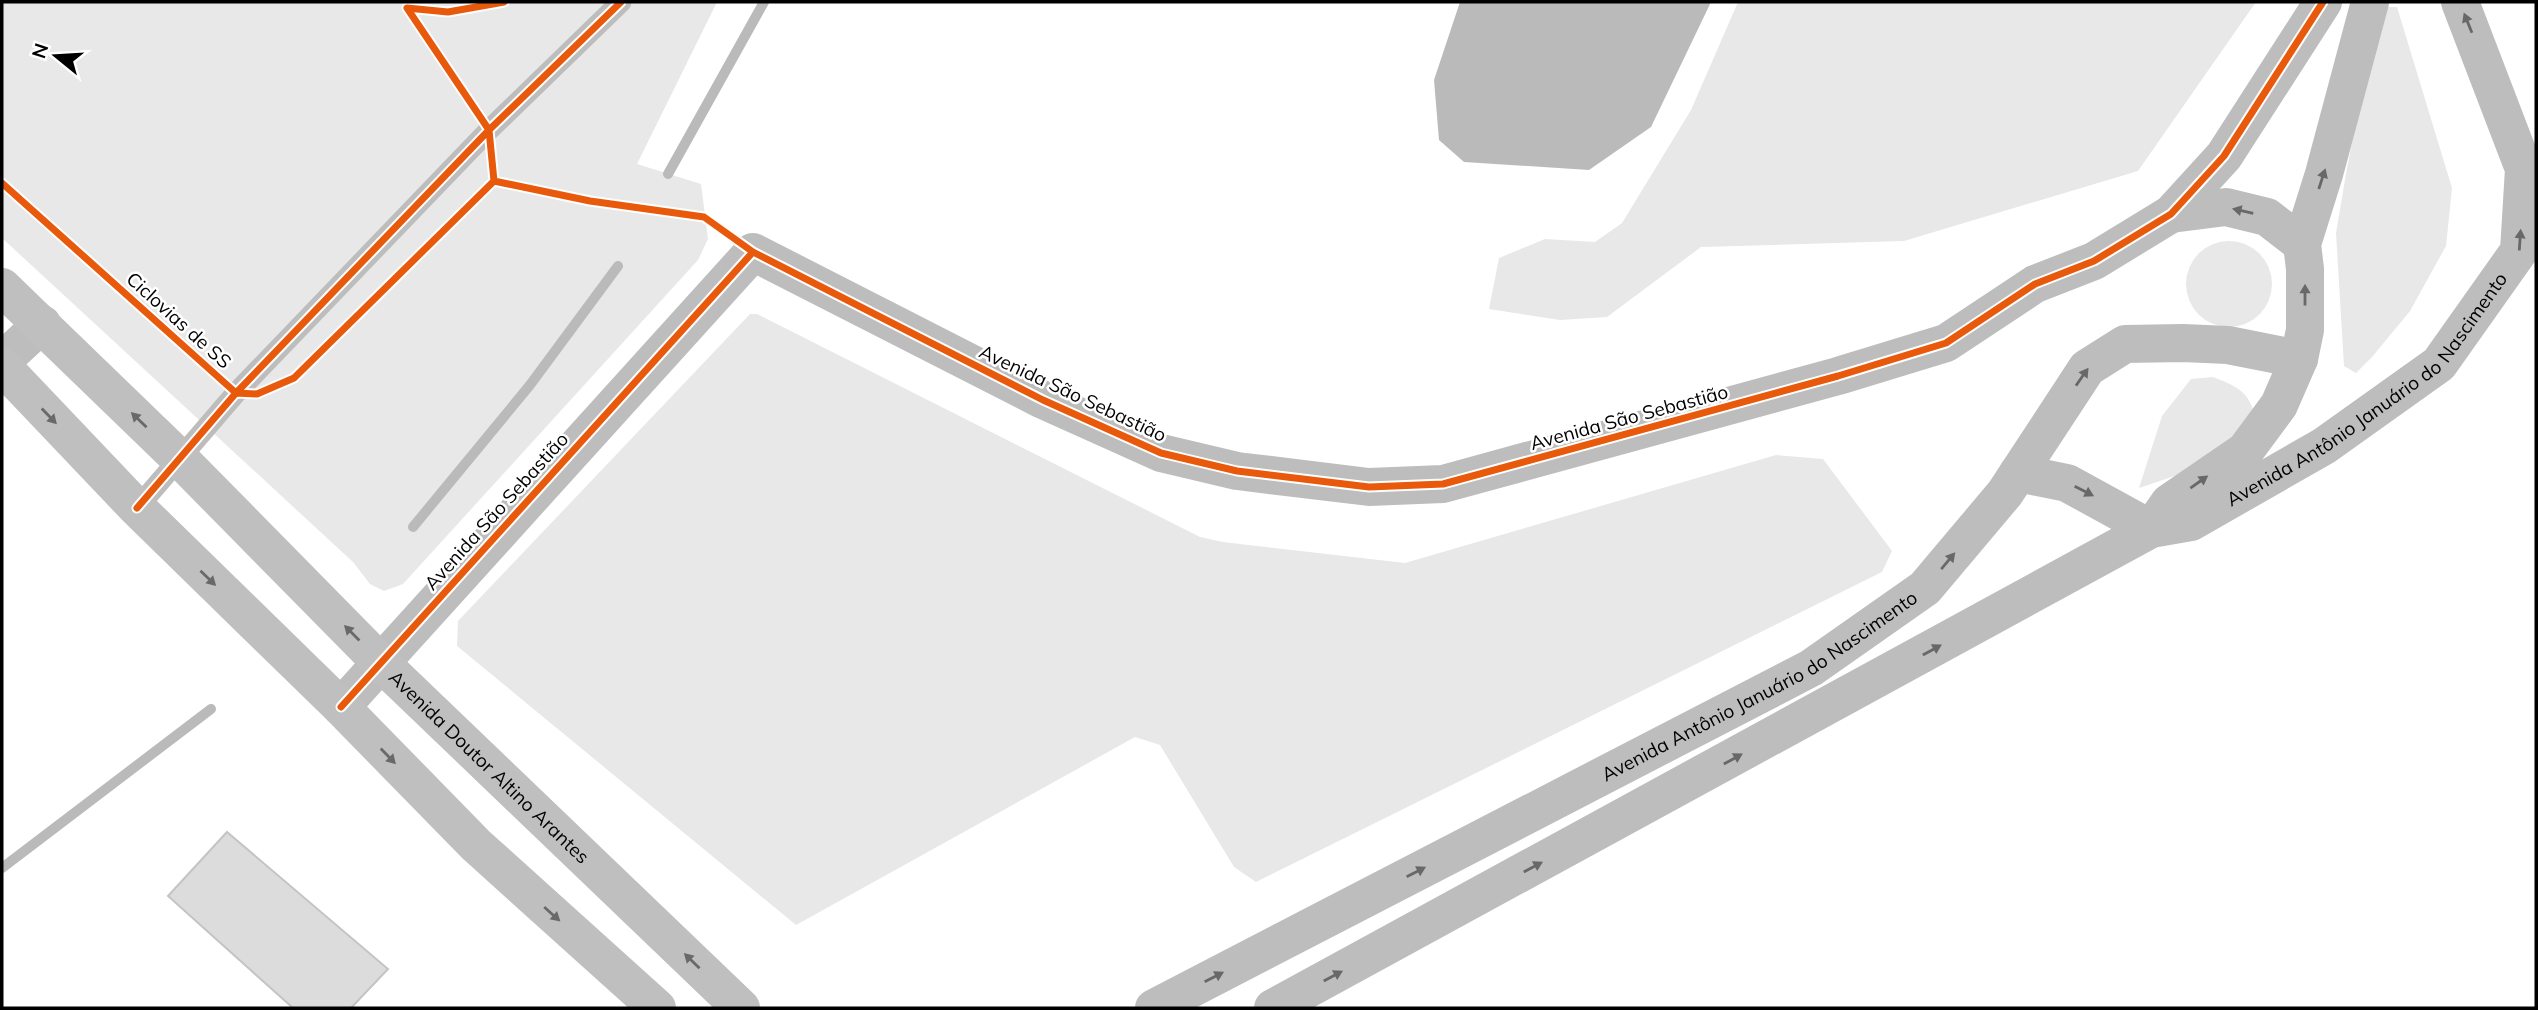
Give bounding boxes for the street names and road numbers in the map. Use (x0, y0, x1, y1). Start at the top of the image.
street label: Ciclovias de SS (122, 267, 236, 373)
street label: Avenida Antônio Januário do Nascimento (2222, 268, 2512, 511)
street label: Avenida São Sebastião (976, 339, 1170, 447)
street label: Avenida São Sebastião (1527, 379, 1731, 455)
street label: Avenida São Sebastião (419, 427, 573, 595)
street label: Avenida Antônio Januário do Nascimento (1597, 585, 1922, 786)
street label: Avenida Doutor Altino Arantes (384, 665, 595, 869)

